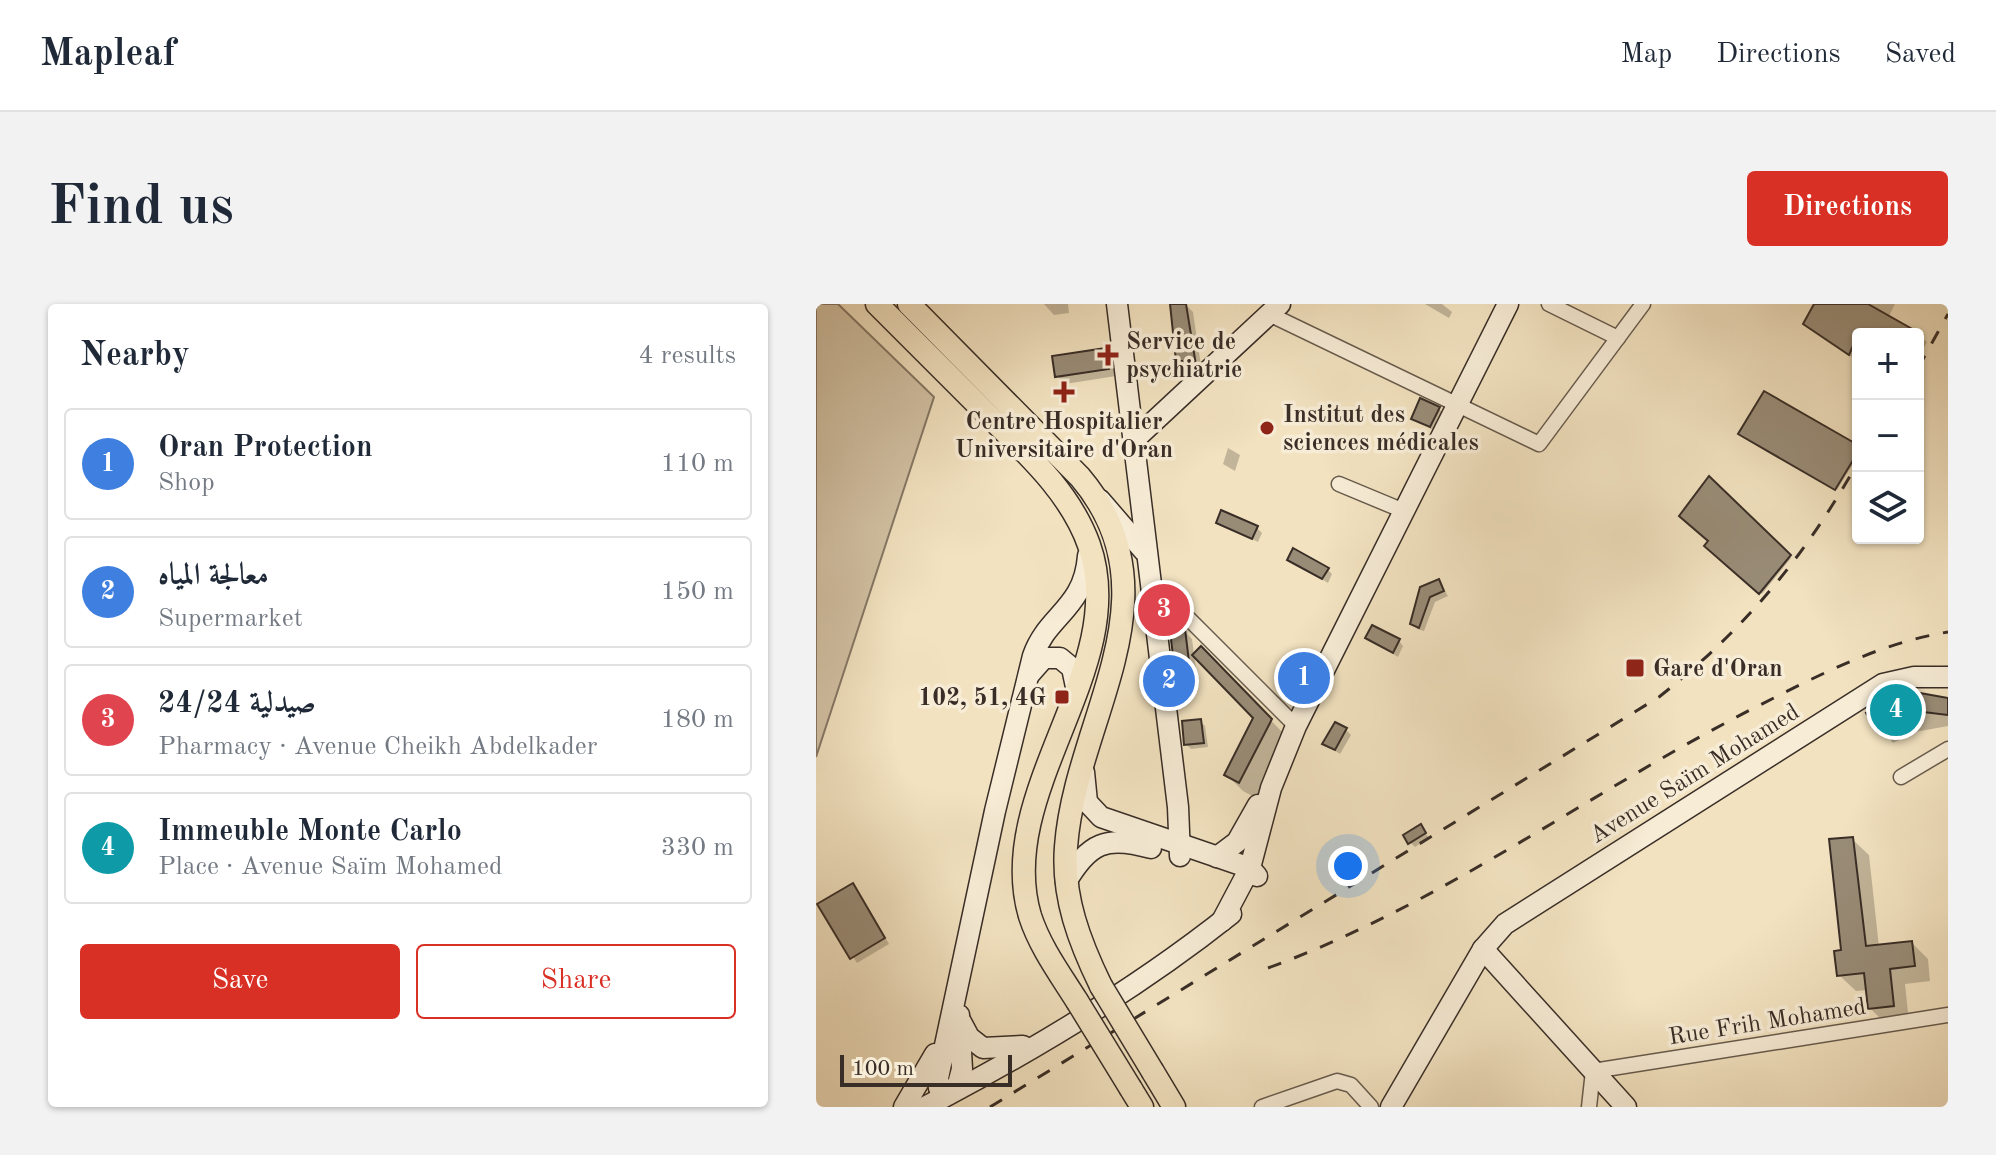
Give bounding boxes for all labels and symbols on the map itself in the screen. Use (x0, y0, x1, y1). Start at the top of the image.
place label: Service de psychiatrie (1126, 331, 1242, 383)
marker: Service de psychiatrie (1097, 344, 1119, 366)
marker: Centre Hospitalier Universitaire d'Oran (1053, 381, 1075, 403)
place label: Institut des sciences médicales (1283, 404, 1479, 456)
place label: Centre Hospitalier Universitaire d'Oran (955, 411, 1173, 463)
marker: Institut des sciences médicales (1258, 419, 1276, 437)
pin: 3 (1138, 580, 1190, 640)
pin: 1 (1278, 648, 1330, 708)
pin: 2 (1143, 651, 1195, 711)
marker: Gare d'Oran (1624, 657, 1646, 679)
place label: Gare d'Oran (1653, 658, 1783, 682)
pin: 4 (1870, 680, 1922, 740)
place label: 102, 51, 4G (918, 686, 1046, 711)
marker: 102, 51, 4G (1053, 688, 1071, 706)
street label: Avenue Saïm Mohamed (1586, 700, 1804, 849)
your location (1328, 846, 1368, 886)
street label: Rue Frih Mohamed (1667, 996, 1868, 1050)
scale bar (840, 1051, 1012, 1087)

